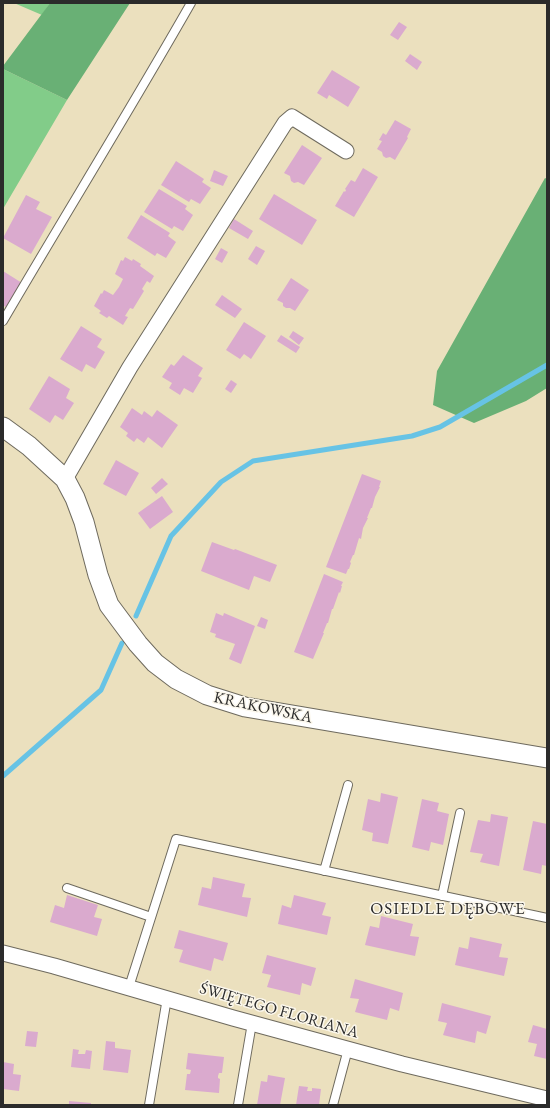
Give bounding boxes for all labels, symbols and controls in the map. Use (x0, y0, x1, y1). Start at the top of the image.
street label: KRAKOWSKA (212, 688, 314, 728)
district label: OSIEDLE DĘBOWE (370, 899, 526, 919)
street label: ŚWIĘTEGO FLORIANA (197, 979, 361, 1043)

